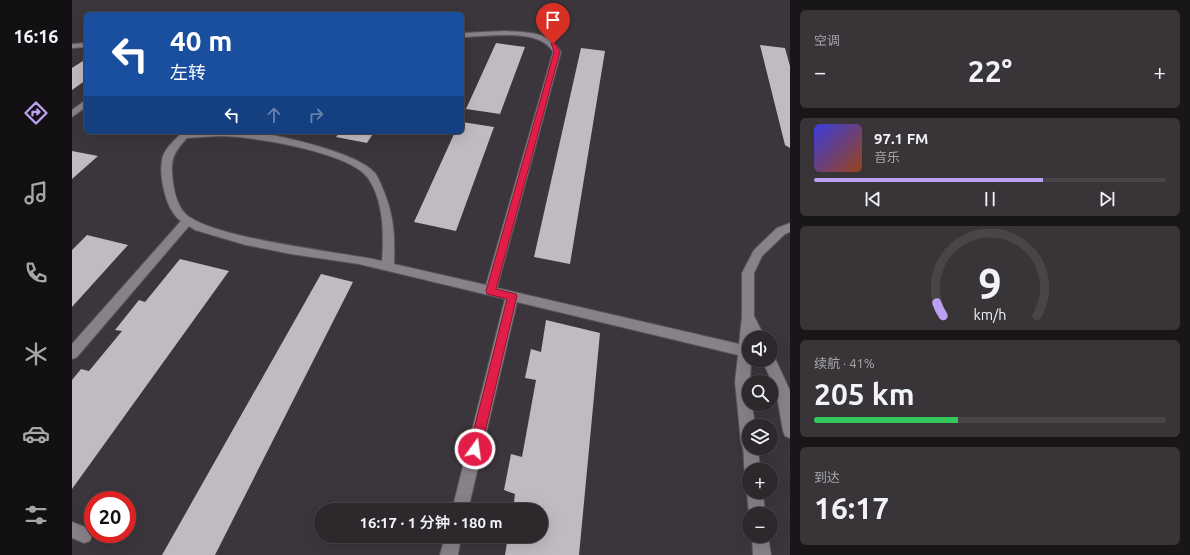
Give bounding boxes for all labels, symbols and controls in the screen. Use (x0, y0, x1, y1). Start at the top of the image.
pin (536, 3, 570, 44)
icon: arrive (542, 9, 564, 31)
text: 40 m (170, 25, 232, 56)
text: 16:16 (13, 26, 59, 46)
icon: left (104, 28, 156, 80)
text: 空调 (814, 33, 840, 47)
text: 22° (968, 54, 1012, 88)
text: − (814, 59, 826, 84)
text: + (1154, 59, 1166, 84)
text: 左转 (170, 62, 206, 82)
icon: directions (22, 99, 50, 127)
icon: left (221, 104, 243, 126)
icon: ahead (263, 104, 285, 126)
icon: right (305, 104, 327, 126)
text: 97.1 FM (874, 130, 928, 147)
text: 音乐 (874, 150, 900, 164)
icon: music (22, 179, 50, 207)
icon: previous (862, 188, 884, 210)
icon: pause (979, 188, 1001, 210)
icon: next (1096, 188, 1118, 210)
icon: phone (22, 259, 50, 287)
text: 9 (978, 259, 1002, 306)
text: km/h (974, 306, 1006, 322)
map controls (742, 331, 778, 543)
button: sound (742, 331, 778, 367)
icon: climate (22, 340, 50, 368)
text: 续航 · 41% (814, 356, 875, 370)
button: search (742, 375, 778, 411)
text: 205 km (814, 377, 915, 411)
button: layers (742, 419, 778, 455)
icon: car (22, 420, 50, 448)
position arrow (454, 428, 496, 470)
button: + (742, 463, 778, 499)
text: 到达 (814, 470, 840, 484)
speed limit sign: 20 (84, 491, 136, 543)
text: 16:17 (814, 491, 889, 525)
icon: filters (22, 501, 50, 529)
button: − (742, 507, 778, 543)
text: 16:17 · 1 分钟 · 180 m (359, 514, 503, 531)

